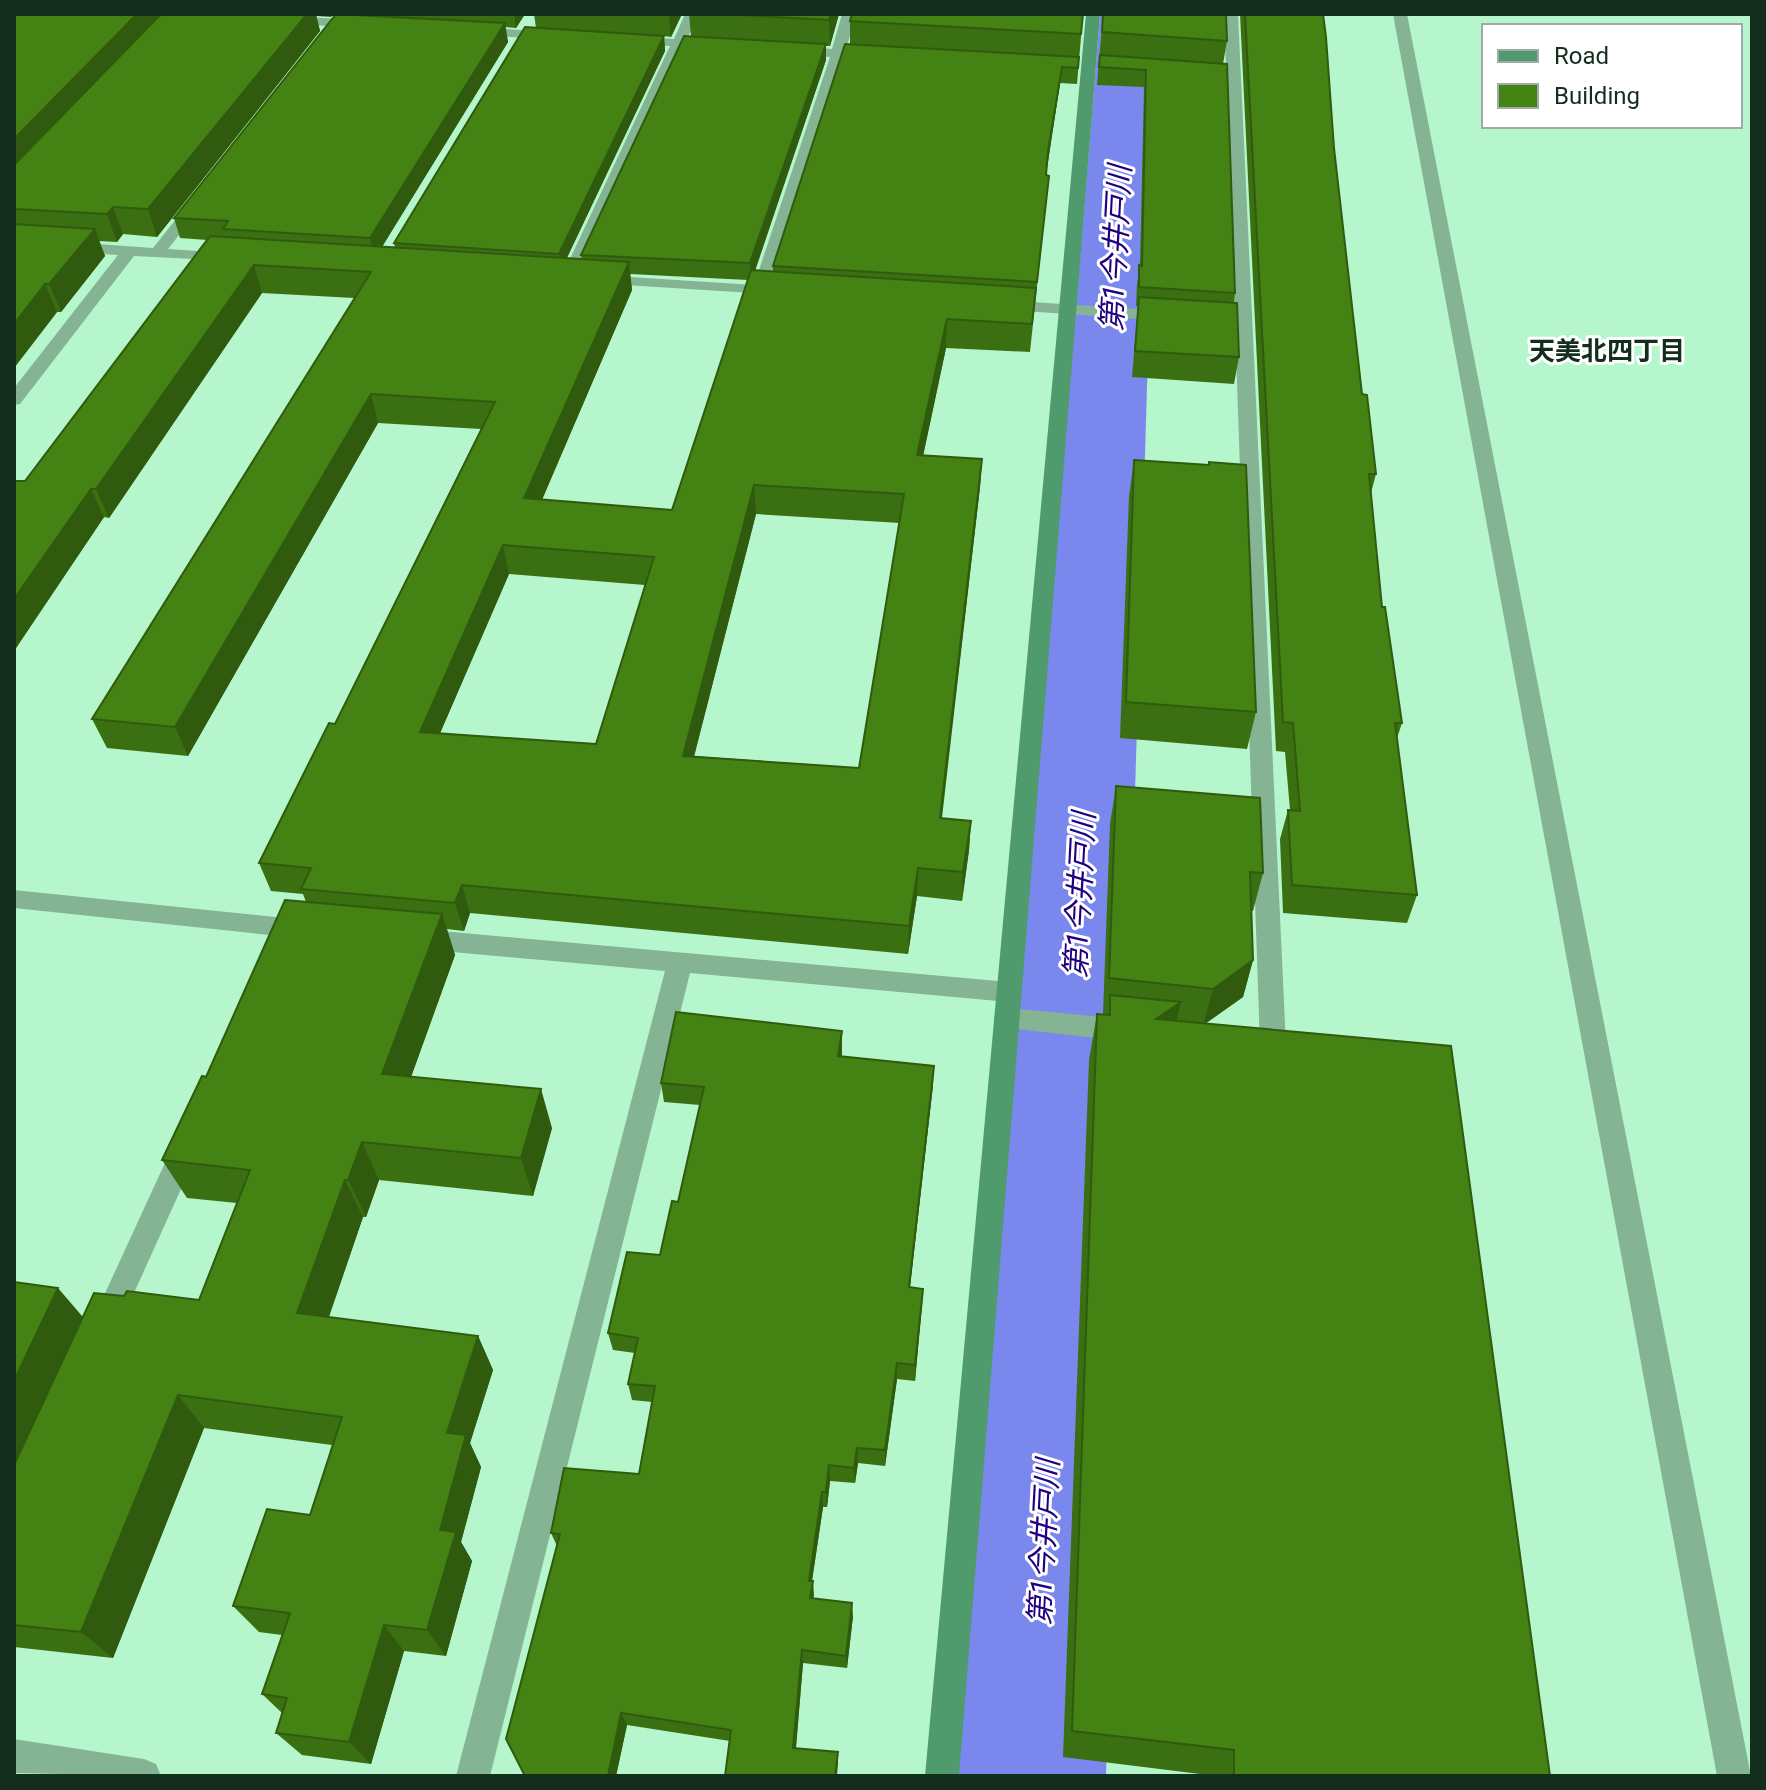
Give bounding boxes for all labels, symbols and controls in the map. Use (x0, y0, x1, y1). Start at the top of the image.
legend (1482, 24, 1742, 128)
text: Road (1554, 42, 1609, 70)
text: Building (1554, 82, 1640, 110)
water label: 第1今井戸川 (1094, 161, 1137, 332)
district label: 天美北四丁目 (1529, 336, 1685, 366)
water label: 第1今井戸川 (1058, 808, 1101, 979)
water label: 第1今井戸川 (1022, 1455, 1065, 1626)

